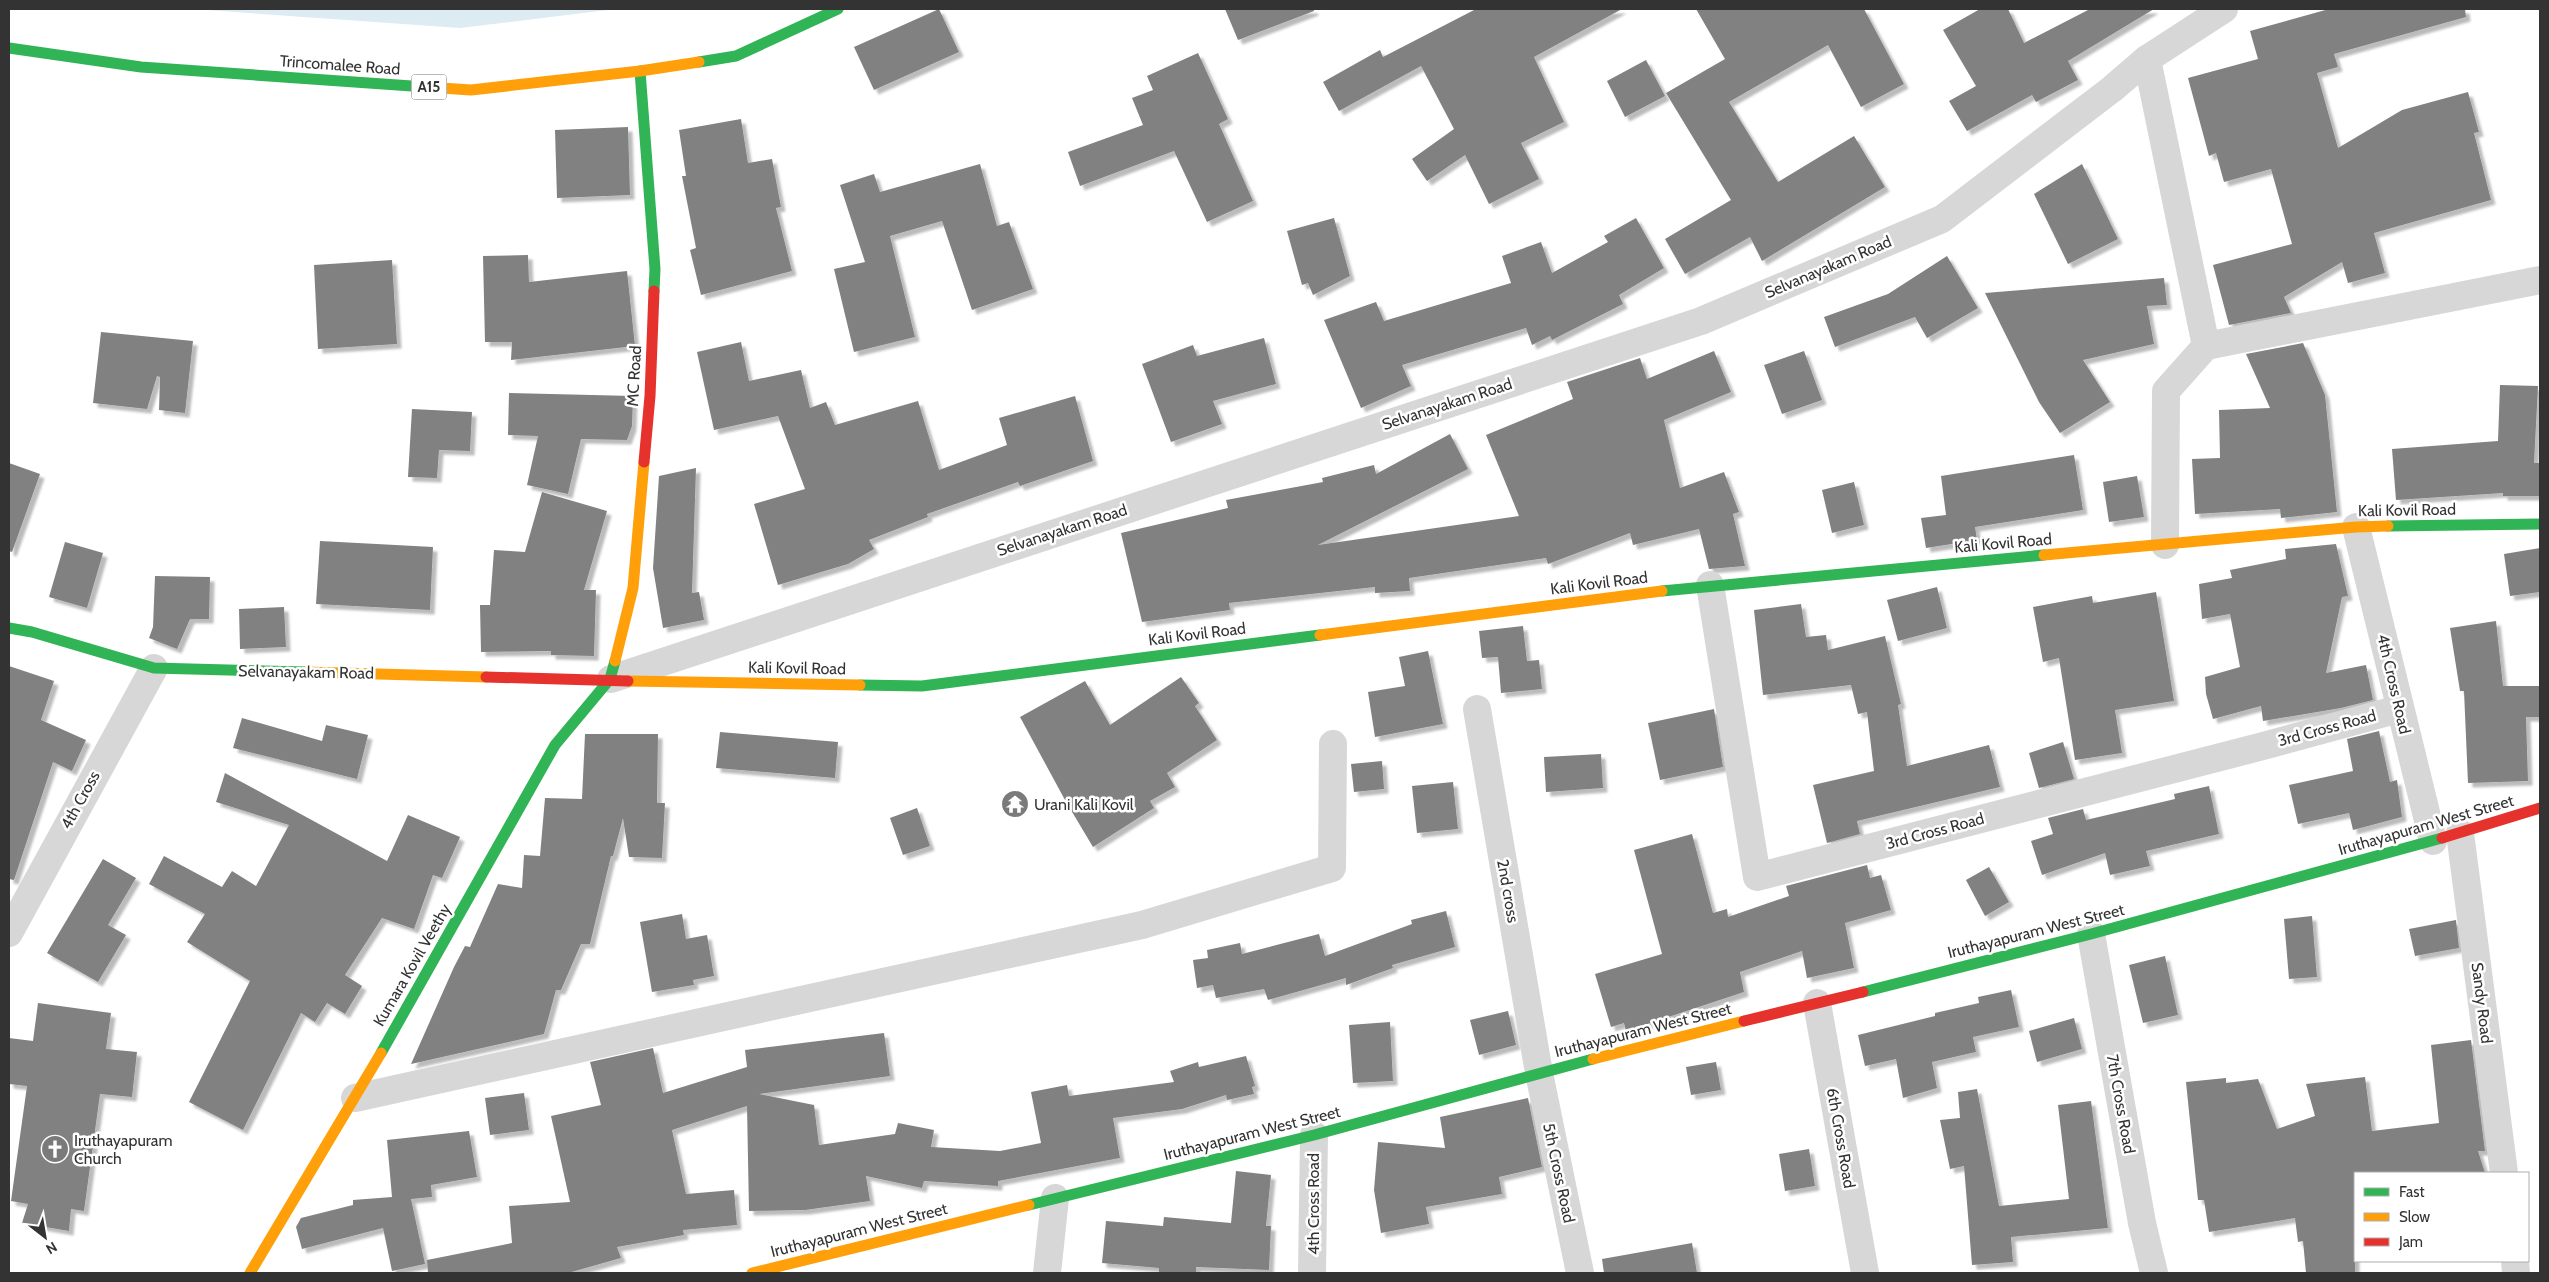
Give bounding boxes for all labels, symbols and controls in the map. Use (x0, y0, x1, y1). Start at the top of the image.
street label: Trincomalee Road (279, 51, 401, 79)
road number: A15 (412, 74, 446, 100)
street label: Selvanayakam Road (1762, 232, 1894, 302)
street label: MC Road (623, 345, 645, 407)
street label: Selvanayakam Road (1380, 374, 1514, 434)
street label: Selvanayakam Road (995, 500, 1129, 560)
street label: Kali Kovil Road (2358, 500, 2456, 520)
street label: Kali Kovil Road (1953, 529, 2053, 557)
street label: Kali Kovil Road (1549, 568, 1649, 598)
street label: Kali Kovil Road (1147, 619, 1247, 649)
street label: 4th Cross Road (2373, 632, 2415, 736)
street label: Kali Kovil Road (748, 658, 846, 678)
street label: Selvanayakam Road (238, 661, 374, 683)
street label: 3rd Cross Road (2276, 706, 2378, 750)
street label: 4th Cross (56, 767, 104, 832)
temple icon: Urani Kali Kovil (1000, 789, 1030, 819)
street label: Iruthayapuram West Street (2336, 791, 2516, 859)
place label: Urani Kali Kovil (1034, 795, 1134, 814)
street label: 3rd Cross Road (1884, 809, 1986, 853)
street label: 2nd cross (1493, 858, 1523, 925)
street label: Iruthayapuram West Street (1946, 900, 2127, 962)
street label: Kumara Kovil Veethy (369, 901, 455, 1029)
street label: Sandy Road (2468, 962, 2496, 1044)
street label: Iruthayapuram West Street (1553, 999, 1734, 1061)
street label: 7th Cross Road (2103, 1053, 2139, 1155)
street label: 6th Cross Road (1823, 1086, 1859, 1190)
street label: Iruthayapuram West Street (1162, 1102, 1343, 1164)
street label: 5th Cross Road (1539, 1121, 1579, 1225)
place label: Iruthayapuram Church (74, 1131, 172, 1168)
church icon: Iruthayapuram Church (40, 1134, 70, 1164)
street label: 4th Cross Road (1304, 1153, 1323, 1255)
legend (2354, 1172, 2529, 1262)
text: Fast (2399, 1183, 2424, 1201)
street label: Iruthayapuram West Street (769, 1199, 950, 1261)
text: Slow (2399, 1208, 2430, 1226)
north arrow (20, 1212, 70, 1262)
text: Jam (2398, 1233, 2423, 1251)
text: N (43, 1238, 61, 1258)

